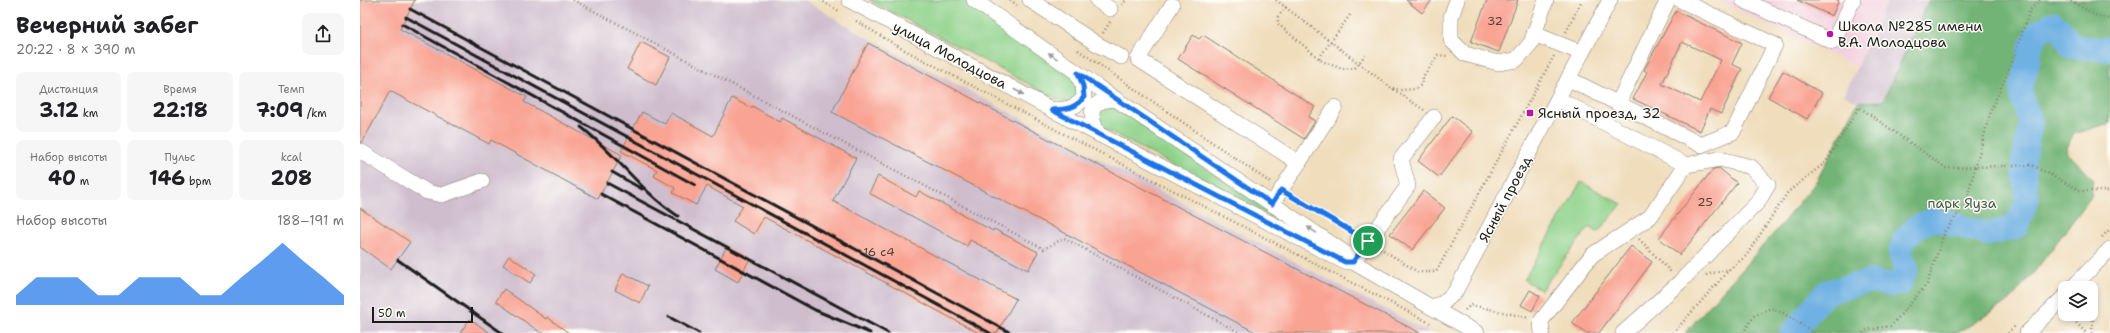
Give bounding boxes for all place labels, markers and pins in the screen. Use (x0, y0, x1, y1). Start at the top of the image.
place label: Школа №285 имени В.А. Молодцова (1838, 17, 1982, 51)
marker: Школа №285 имени В.А. Молодцова (1825, 29, 1835, 39)
place label: Ясный проезд, 32 (1538, 104, 1661, 122)
marker: Ясный проезд, 32 (1525, 108, 1535, 118)
pin (1351, 224, 1385, 258)

